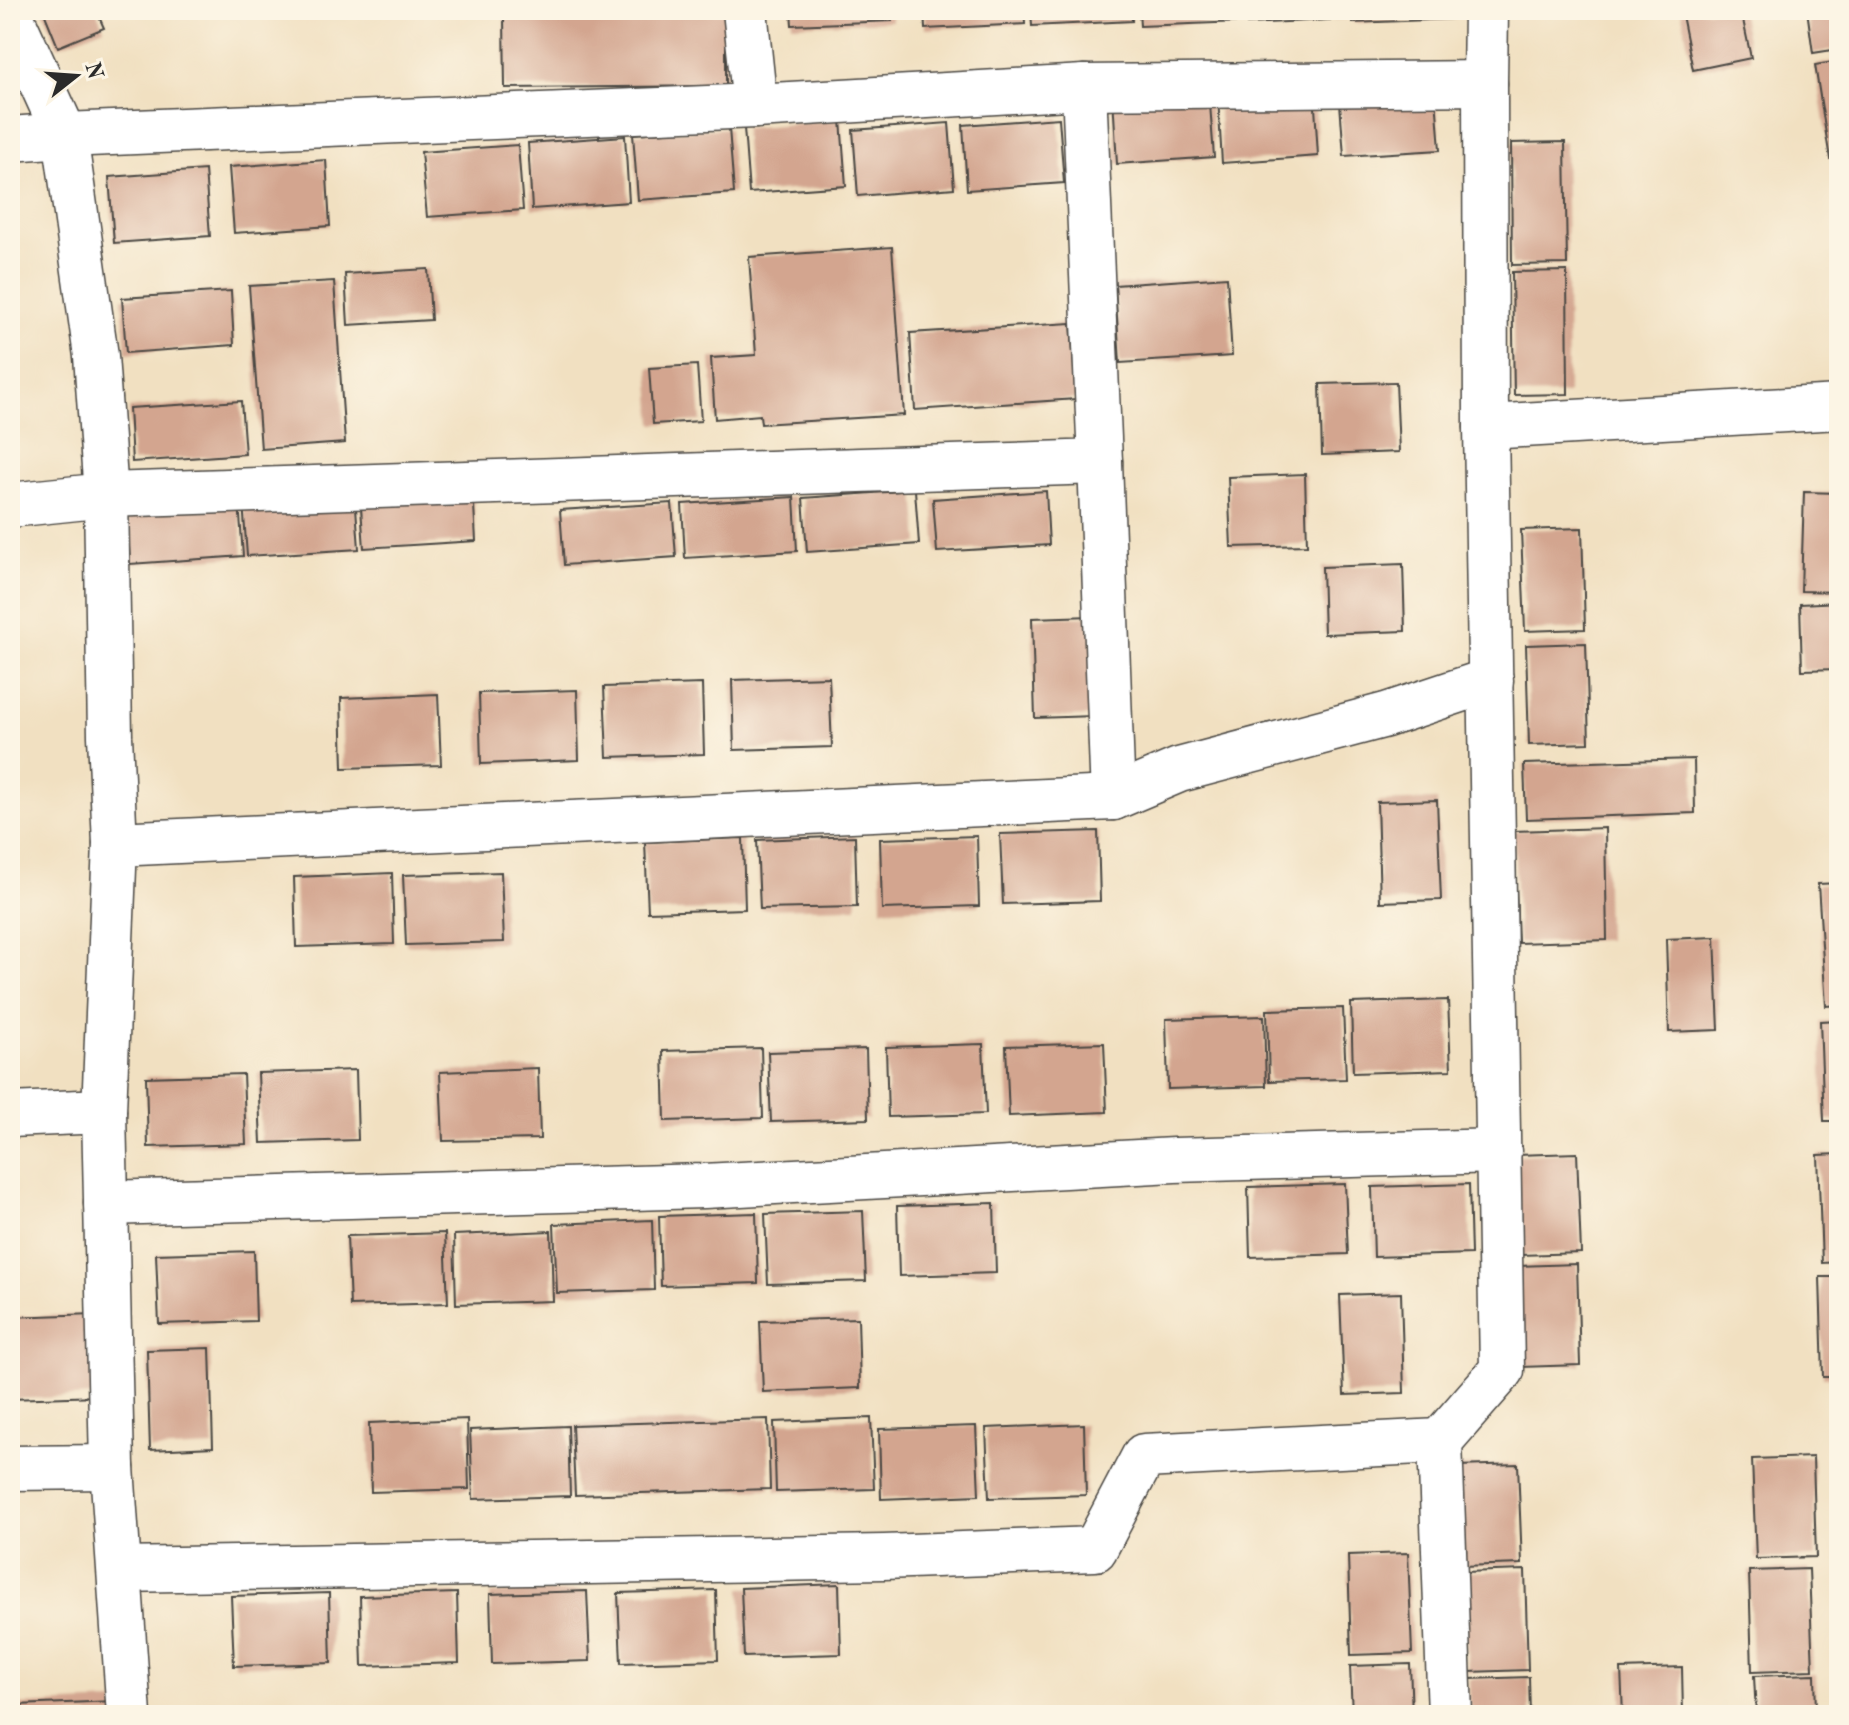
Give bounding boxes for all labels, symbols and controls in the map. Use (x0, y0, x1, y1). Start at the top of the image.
north arrow (36, 36, 116, 116)
text: N (80, 59, 106, 82)

